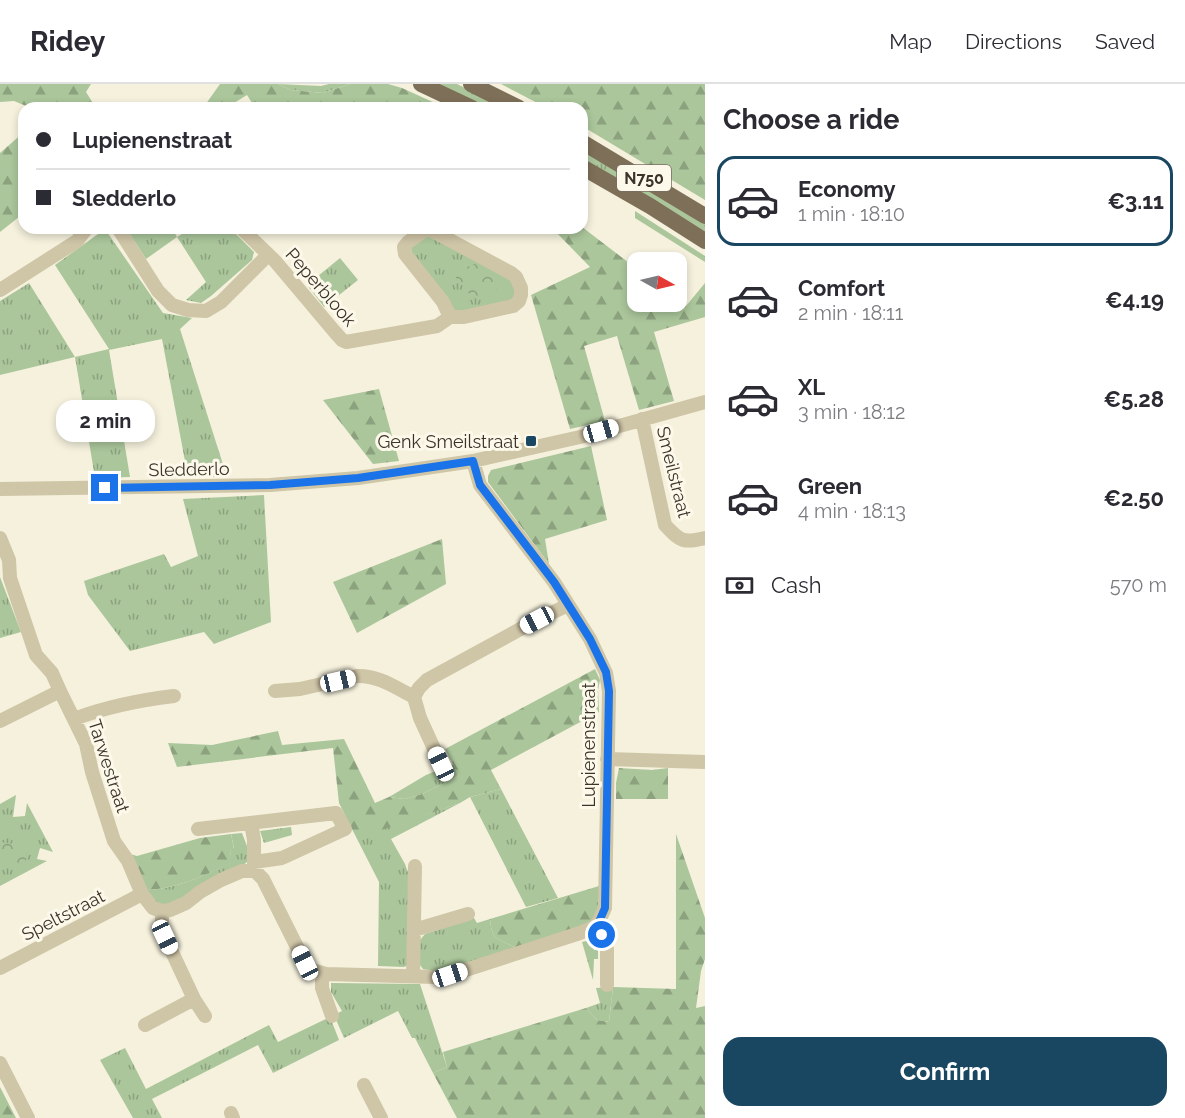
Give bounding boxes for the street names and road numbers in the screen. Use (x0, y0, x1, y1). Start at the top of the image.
road number: N750 (617, 165, 671, 191)
street label: Peperblook (281, 244, 361, 331)
street label: Smeilstraat (653, 424, 695, 520)
street label: Sledderlo (148, 458, 230, 480)
street label: Lupienenstraat (578, 683, 599, 807)
street label: Tarwestraat (84, 717, 134, 815)
street label: Speltstraat (18, 885, 108, 945)

